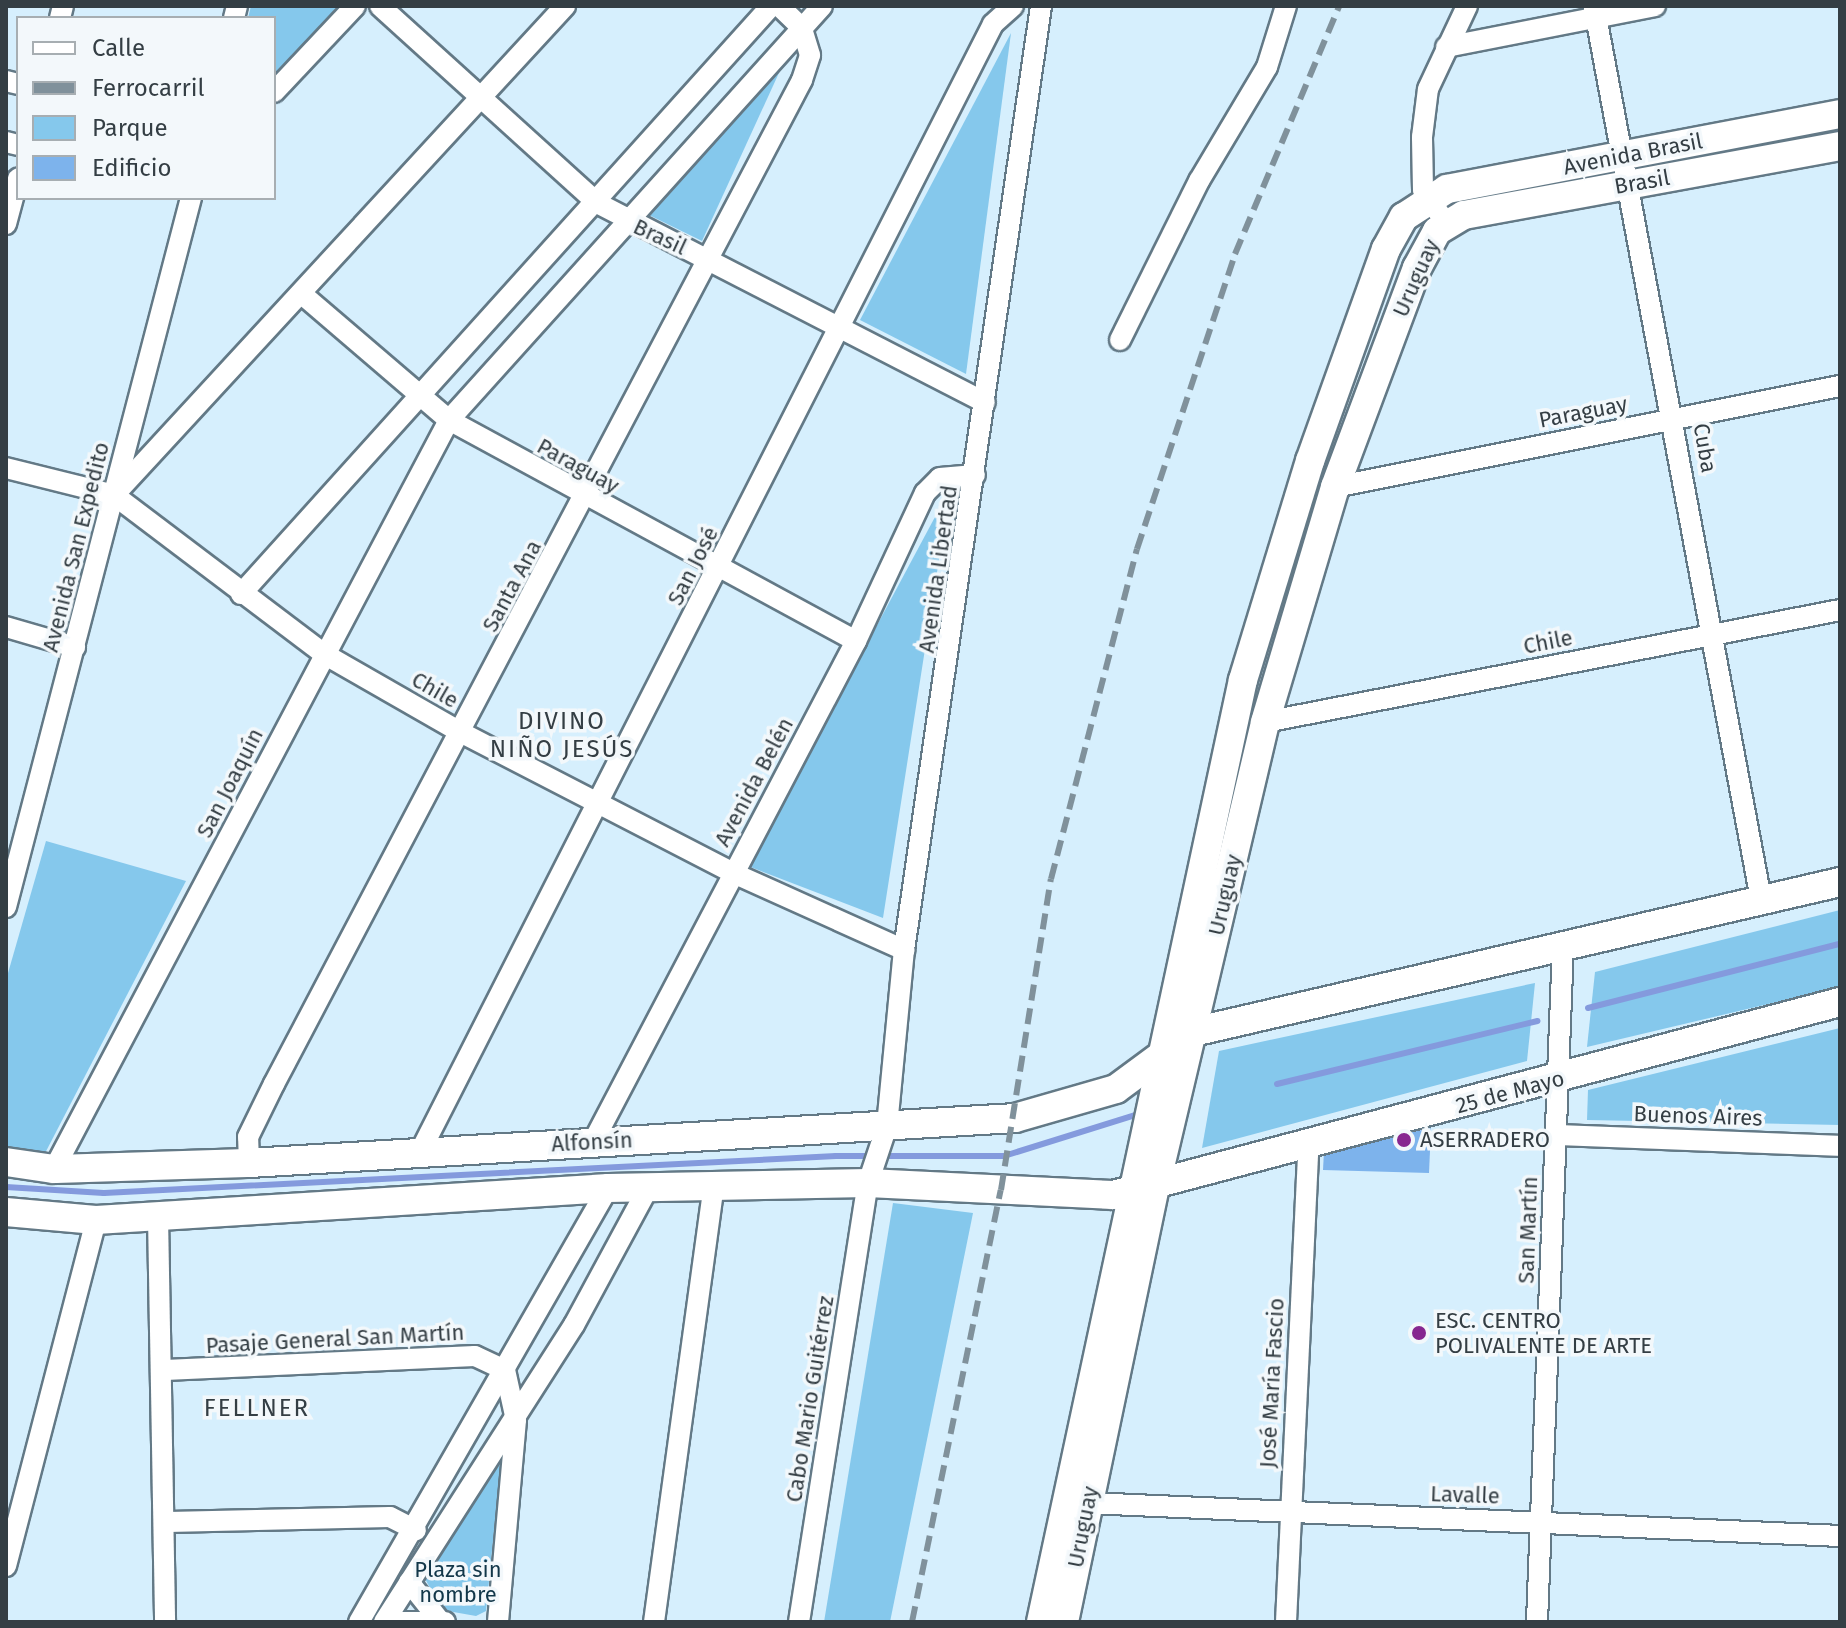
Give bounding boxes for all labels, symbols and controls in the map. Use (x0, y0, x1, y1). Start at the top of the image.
legend (16, 16, 276, 200)
text: Calle (92, 34, 145, 62)
text: Ferrocarril (92, 74, 204, 102)
text: Parque (92, 114, 168, 142)
street label: Avenida Brasil (1561, 128, 1705, 180)
text: Edificio (92, 154, 172, 182)
street label: Brasil (1612, 164, 1672, 200)
street label: Brasil (629, 213, 691, 261)
street label: Uruguay (1387, 235, 1445, 321)
street label: Paraguay (1537, 391, 1629, 433)
street label: Cuba (1688, 421, 1722, 475)
street label: Paraguay (532, 433, 624, 499)
street label: Avenida San Expedito (37, 439, 115, 655)
street label: Avenida Libertad (913, 483, 963, 655)
street label: San José (662, 522, 724, 610)
street label: Santa Ana (477, 536, 547, 636)
street label: Chile (1521, 624, 1575, 660)
street label: Chile (407, 666, 463, 714)
district label: DIVINO NIÑO JESÚS (490, 708, 634, 764)
street label: Avenida Belén (709, 713, 799, 851)
street label: San Joaquín (191, 724, 269, 842)
street label: Uruguay (1203, 852, 1247, 938)
street label: 25 de Mayo (1453, 1065, 1567, 1119)
street label: Buenos Aires (1633, 1101, 1763, 1131)
street label: Alfonsín (551, 1127, 633, 1157)
place label: ASERRADERO (1420, 1127, 1550, 1153)
marker: ASERRADERO (1395, 1131, 1413, 1149)
street label: San Martín (1513, 1176, 1543, 1284)
street label: Cabo Mario Guitérrez (781, 1294, 839, 1504)
street label: José María Fascio (1254, 1297, 1290, 1469)
place label: ESC. CENTRO POLIVALENTE DE ARTE (1435, 1307, 1652, 1358)
street label: Pasaje General San Martín (205, 1319, 465, 1359)
marker: ESC. CENTRO POLIVALENTE DE ARTE (1410, 1324, 1428, 1342)
district label: FELLNER (204, 1395, 310, 1423)
street label: Lavalle (1430, 1481, 1500, 1509)
street label: Uruguay (1062, 1484, 1104, 1570)
park label: Plaza sin nombre (414, 1556, 502, 1608)

